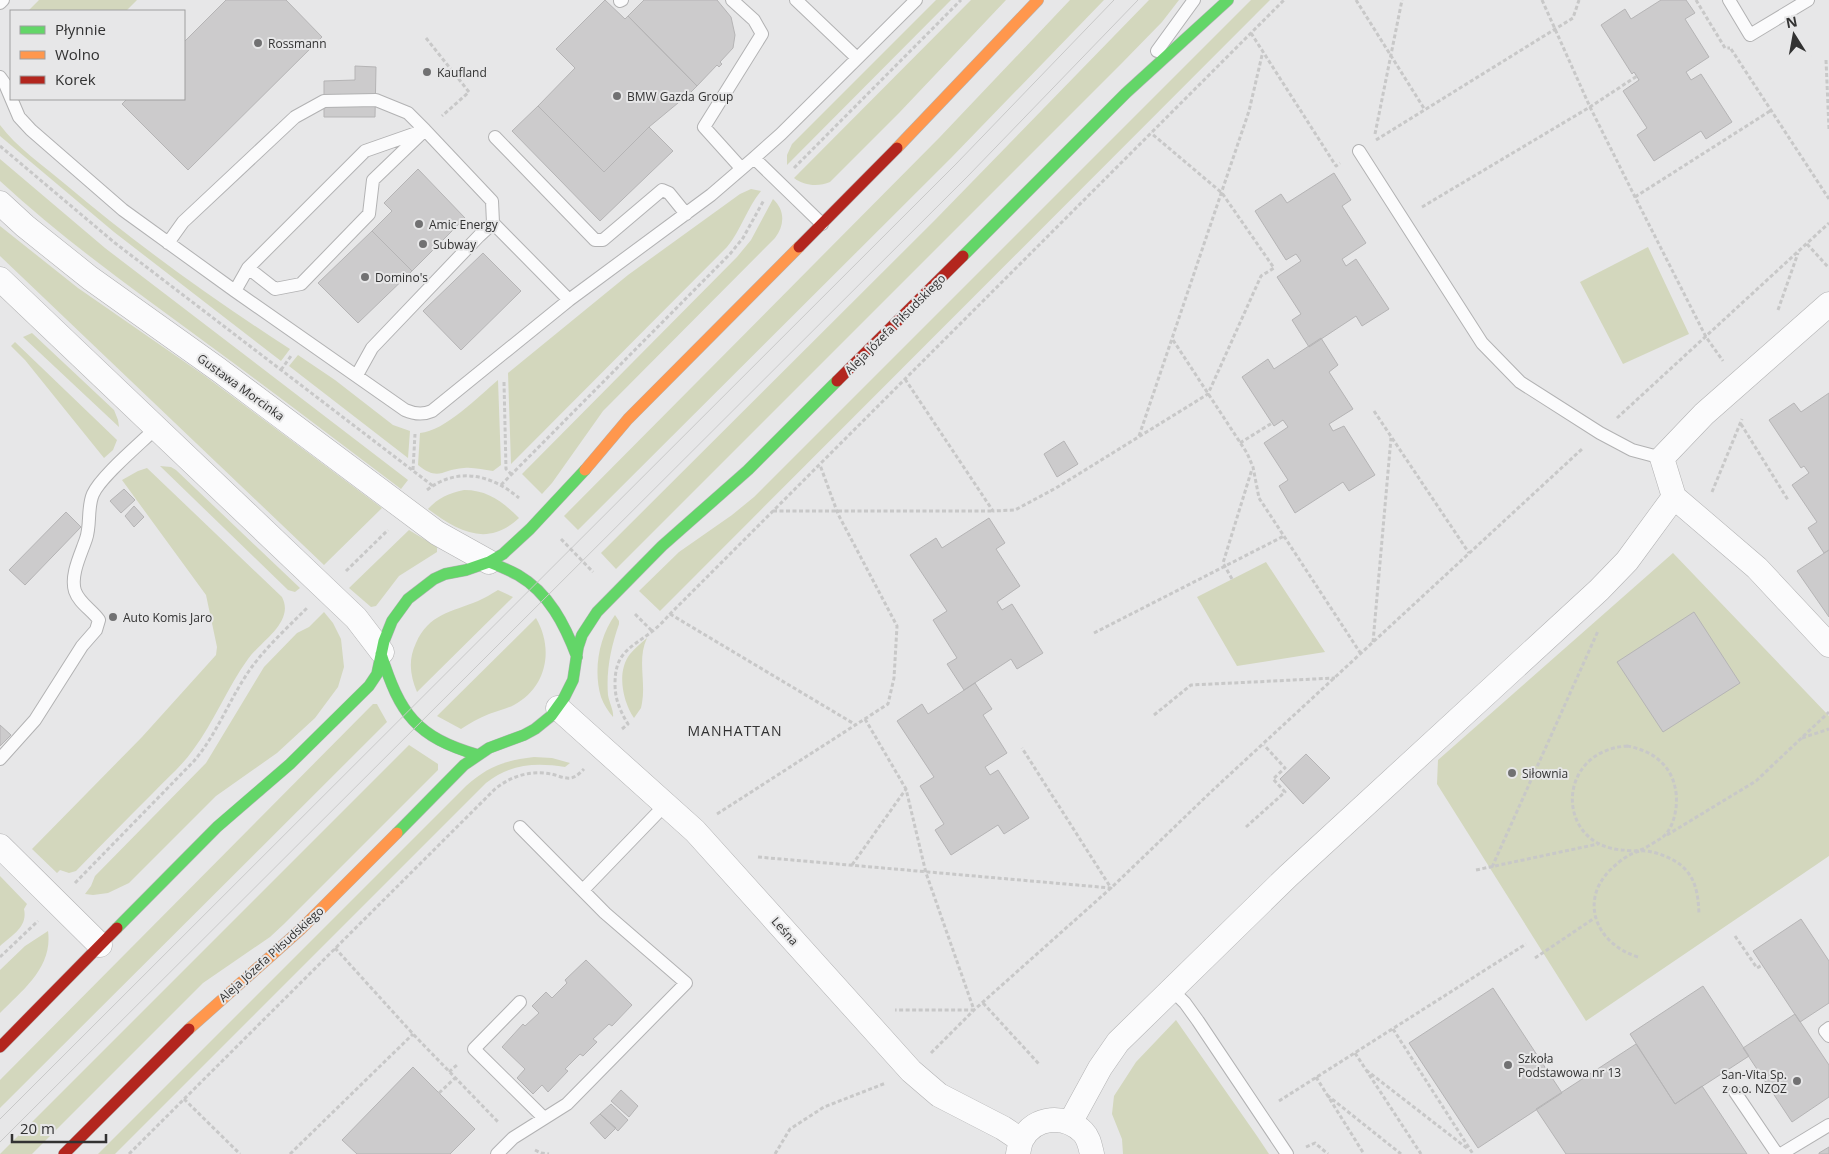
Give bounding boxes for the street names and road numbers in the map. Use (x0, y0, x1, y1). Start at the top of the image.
street label: Aleja Józefa Piłsudskiego (841, 270, 949, 378)
street label: Gustawa Morcinka (194, 350, 288, 424)
street label: Aleja Józefa Piłsudskiego (215, 902, 327, 1006)
street label: Leśna (768, 913, 802, 949)

